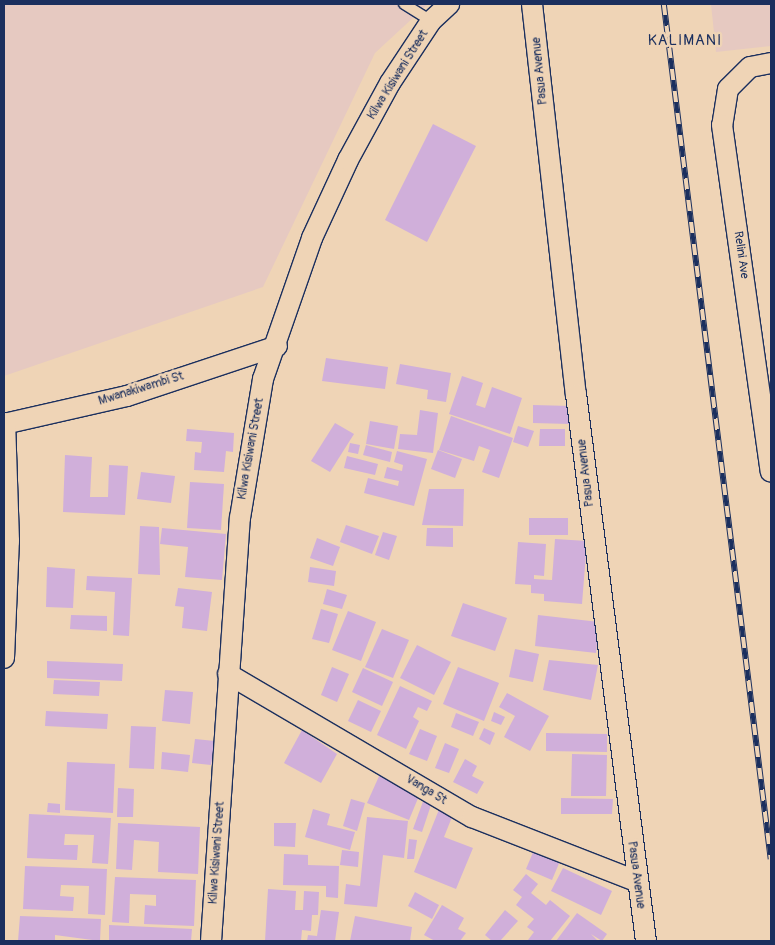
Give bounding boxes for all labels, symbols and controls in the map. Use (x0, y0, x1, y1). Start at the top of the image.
street label: Kilwa Kisiwani Street (365, 28, 431, 122)
district label: KALIMANI (647, 32, 723, 50)
street label: Pasua Avenue (529, 36, 551, 106)
street label: Relini Ave (731, 230, 751, 280)
street label: Mwanakiwambi St (97, 369, 185, 409)
street label: Kilwa Kisiwani Street (235, 397, 267, 501)
street label: Pasua Avenue (575, 438, 597, 508)
street label: Vanga St (403, 772, 449, 808)
street label: Kilwa Kisiwani Street (206, 801, 228, 905)
street label: Pasua Avenue (624, 840, 648, 910)

